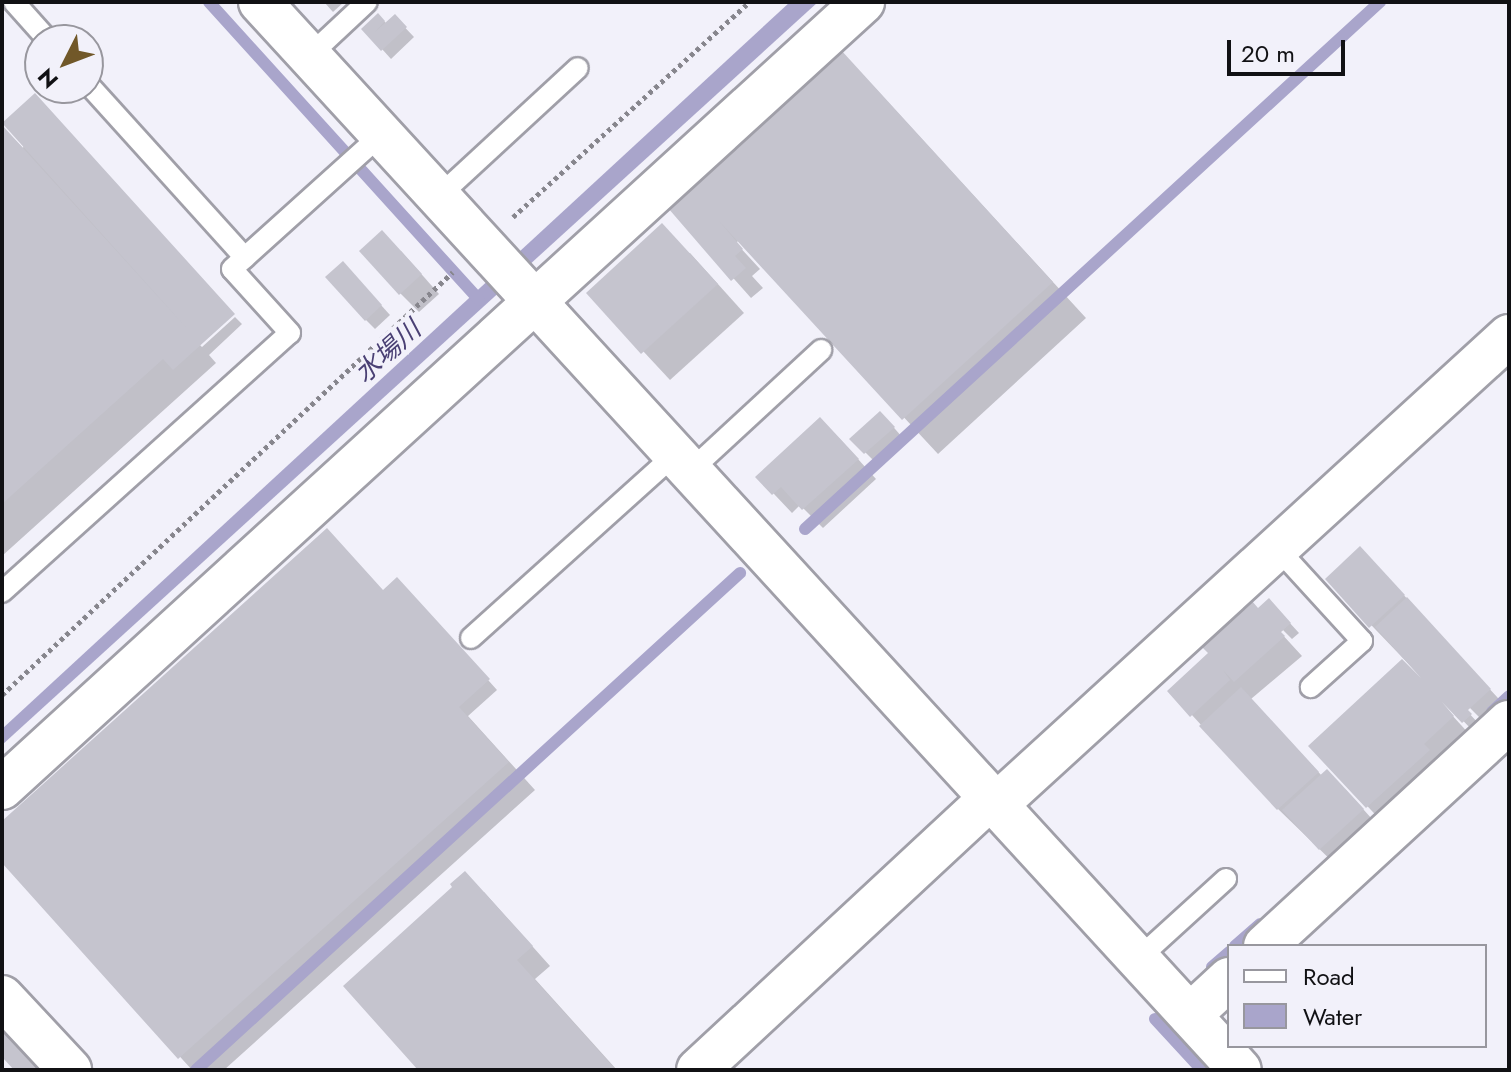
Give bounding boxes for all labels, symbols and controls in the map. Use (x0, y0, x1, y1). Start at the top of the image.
north arrow (24, 24, 104, 104)
scale bar (1231, 24, 1349, 74)
text: 20 m (1241, 36, 1295, 71)
text: N (30, 62, 65, 96)
water label: 水場川 (349, 314, 427, 390)
legend (1227, 944, 1487, 1048)
text: Road (1303, 959, 1355, 994)
text: Water (1303, 999, 1362, 1034)

